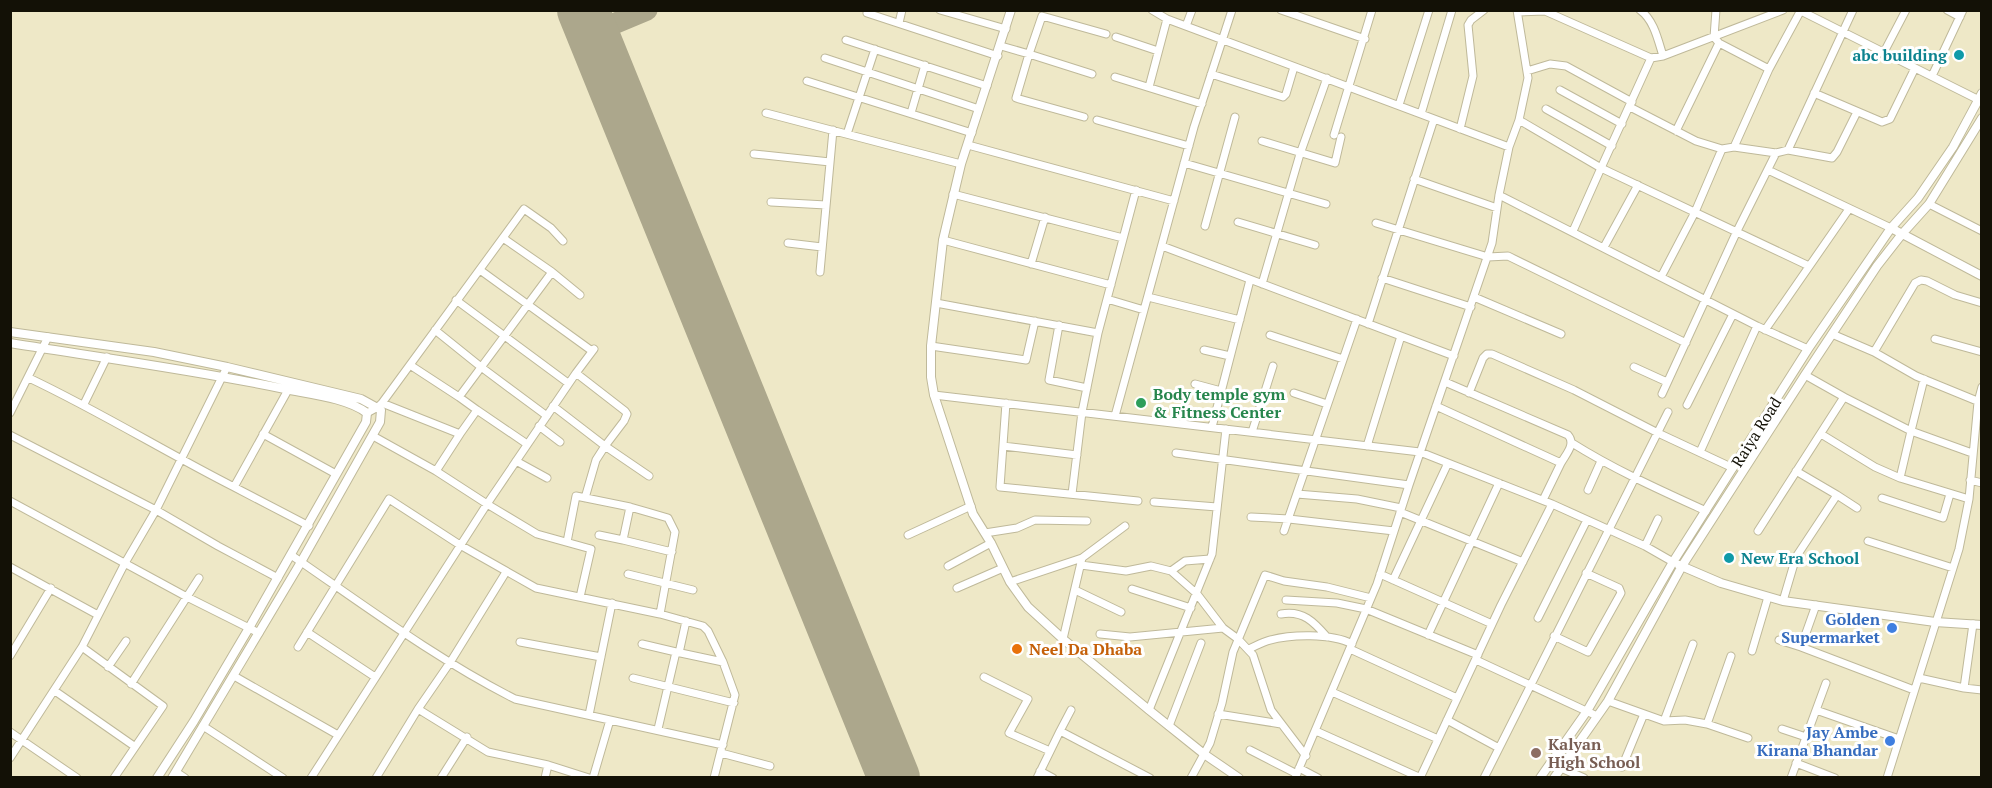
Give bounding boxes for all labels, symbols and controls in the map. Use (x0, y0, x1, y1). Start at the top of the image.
place label: abc building (1852, 44, 1948, 66)
marker: abc building (1952, 48, 1966, 62)
place label: Body temple gym & Fitness Center (1153, 383, 1285, 423)
street label: Raiya Road (1726, 393, 1786, 471)
marker: Body temple gym & Fitness Center (1134, 396, 1148, 410)
place label: New Era School (1741, 547, 1859, 569)
marker: New Era School (1722, 551, 1736, 565)
place label: Golden Supermarket (1781, 608, 1881, 648)
marker: Golden Supermarket (1885, 621, 1899, 635)
place label: Neel Da Dhaba (1029, 638, 1142, 660)
marker: Neel Da Dhaba (1010, 642, 1024, 656)
place label: Jay Ambe Kirana Bhandar (1757, 721, 1878, 761)
place label: Kalyan High School (1548, 733, 1640, 773)
marker: Jay Ambe Kirana Bhandar (1883, 734, 1897, 748)
marker: Kalyan High School (1529, 746, 1543, 760)

